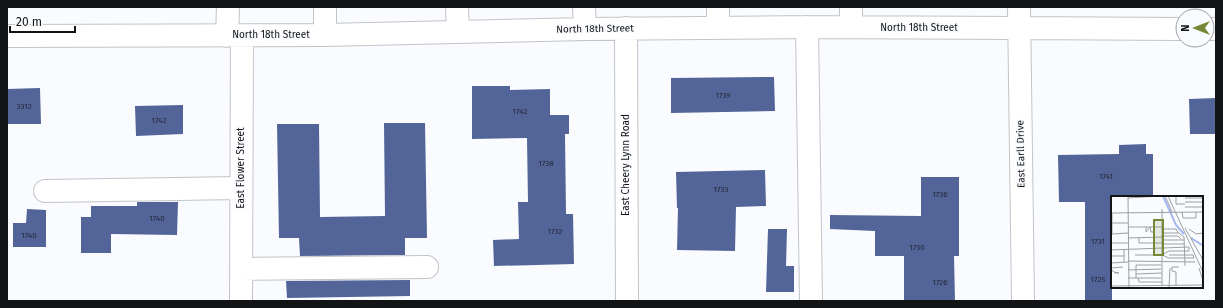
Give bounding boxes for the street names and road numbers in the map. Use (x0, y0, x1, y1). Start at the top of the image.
street label: North 18th Street (556, 22, 634, 36)
street label: North 18th Street (880, 22, 958, 34)
street label: North 18th Street (232, 29, 310, 41)
street label: East Cheery Lynn Road (620, 114, 632, 216)
street label: East Earll Drive (1014, 120, 1028, 188)
street label: East Flower Street (235, 127, 247, 209)

